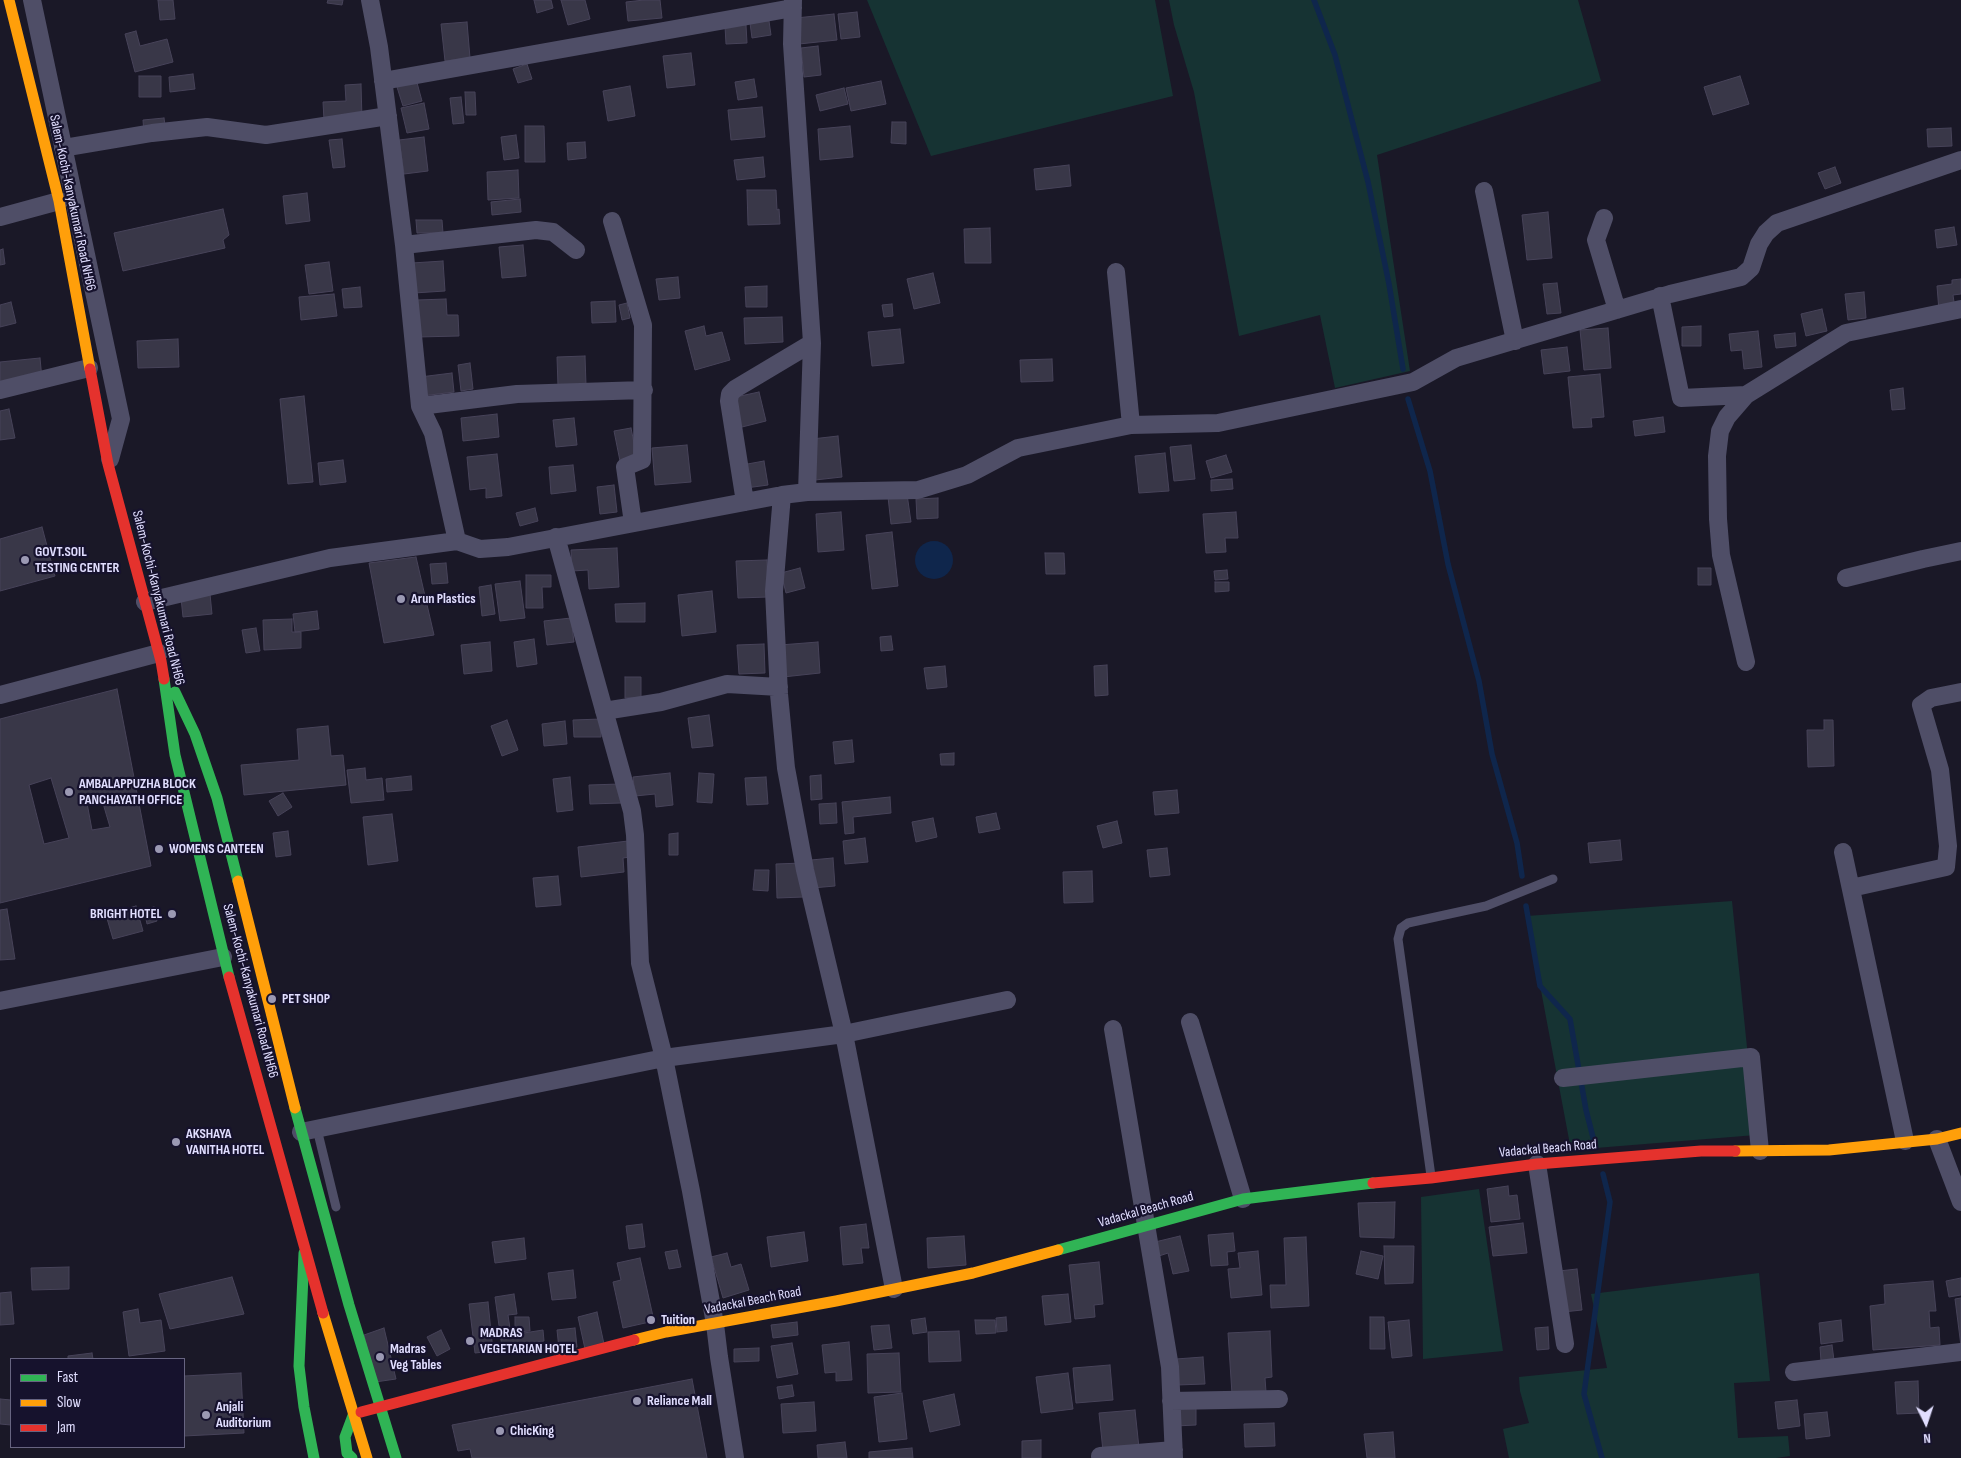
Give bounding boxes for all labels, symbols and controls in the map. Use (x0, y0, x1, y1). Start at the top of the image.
street label: Salem-Kochi-Kanyakumari Road NH66 (45, 113, 99, 293)
street label: Salem-Kochi-Kanyakumari Road NH66 (128, 509, 188, 687)
place label: GOVT.SOIL TESTING CENTER (35, 544, 119, 576)
marker: GOVT.SOIL TESTING CENTER (19, 554, 31, 566)
place label: Arun Plastics (411, 591, 476, 607)
marker: Arun Plastics (395, 593, 407, 605)
place label: AMBALAPPUZHA BLOCK PANCHAYATH OFFICE (79, 776, 196, 809)
marker: AMBALAPPUZHA BLOCK PANCHAYATH OFFICE (63, 786, 75, 798)
place label: WOMENS CANTEEN (169, 841, 264, 857)
marker: WOMENS CANTEEN (153, 843, 165, 855)
street label: Salem-Kochi-Kanyakumari Road NH66 (219, 902, 281, 1080)
place label: BRIGHT HOTEL (90, 906, 162, 922)
marker: BRIGHT HOTEL (166, 908, 178, 920)
place label: PET SHOP (282, 991, 330, 1007)
marker: PET SHOP (266, 993, 278, 1005)
place label: AKSHAYA VANITHA HOTEL (186, 1126, 264, 1158)
marker: AKSHAYA VANITHA HOTEL (170, 1136, 182, 1148)
street label: Vadackal Beach Road (1498, 1136, 1598, 1162)
street label: Vadackal Beach Road (1097, 1188, 1195, 1232)
street label: Vadackal Beach Road (703, 1283, 803, 1319)
place label: Tuition (661, 1312, 695, 1328)
marker: Tuition (645, 1314, 657, 1326)
place label: MADRAS VEGETARIAN HOTEL (480, 1325, 577, 1358)
marker: MADRAS VEGETARIAN HOTEL (464, 1335, 476, 1347)
place label: Madras Veg Tables (390, 1341, 442, 1374)
marker: Madras Veg Tables (374, 1351, 386, 1363)
legend (10, 1358, 185, 1448)
text: Fast (57, 1368, 78, 1387)
text: Slow (57, 1393, 81, 1412)
place label: Reliance Mall (647, 1393, 712, 1409)
marker: Reliance Mall (631, 1395, 643, 1407)
north arrow (1901, 1398, 1951, 1448)
place label: Anjali Auditorium (216, 1399, 271, 1431)
marker: Anjali Auditorium (200, 1409, 212, 1421)
text: Jam (57, 1418, 75, 1437)
place label: ChicKing (510, 1423, 554, 1439)
marker: ChicKing (494, 1425, 506, 1437)
text: N (1923, 1430, 1931, 1447)

